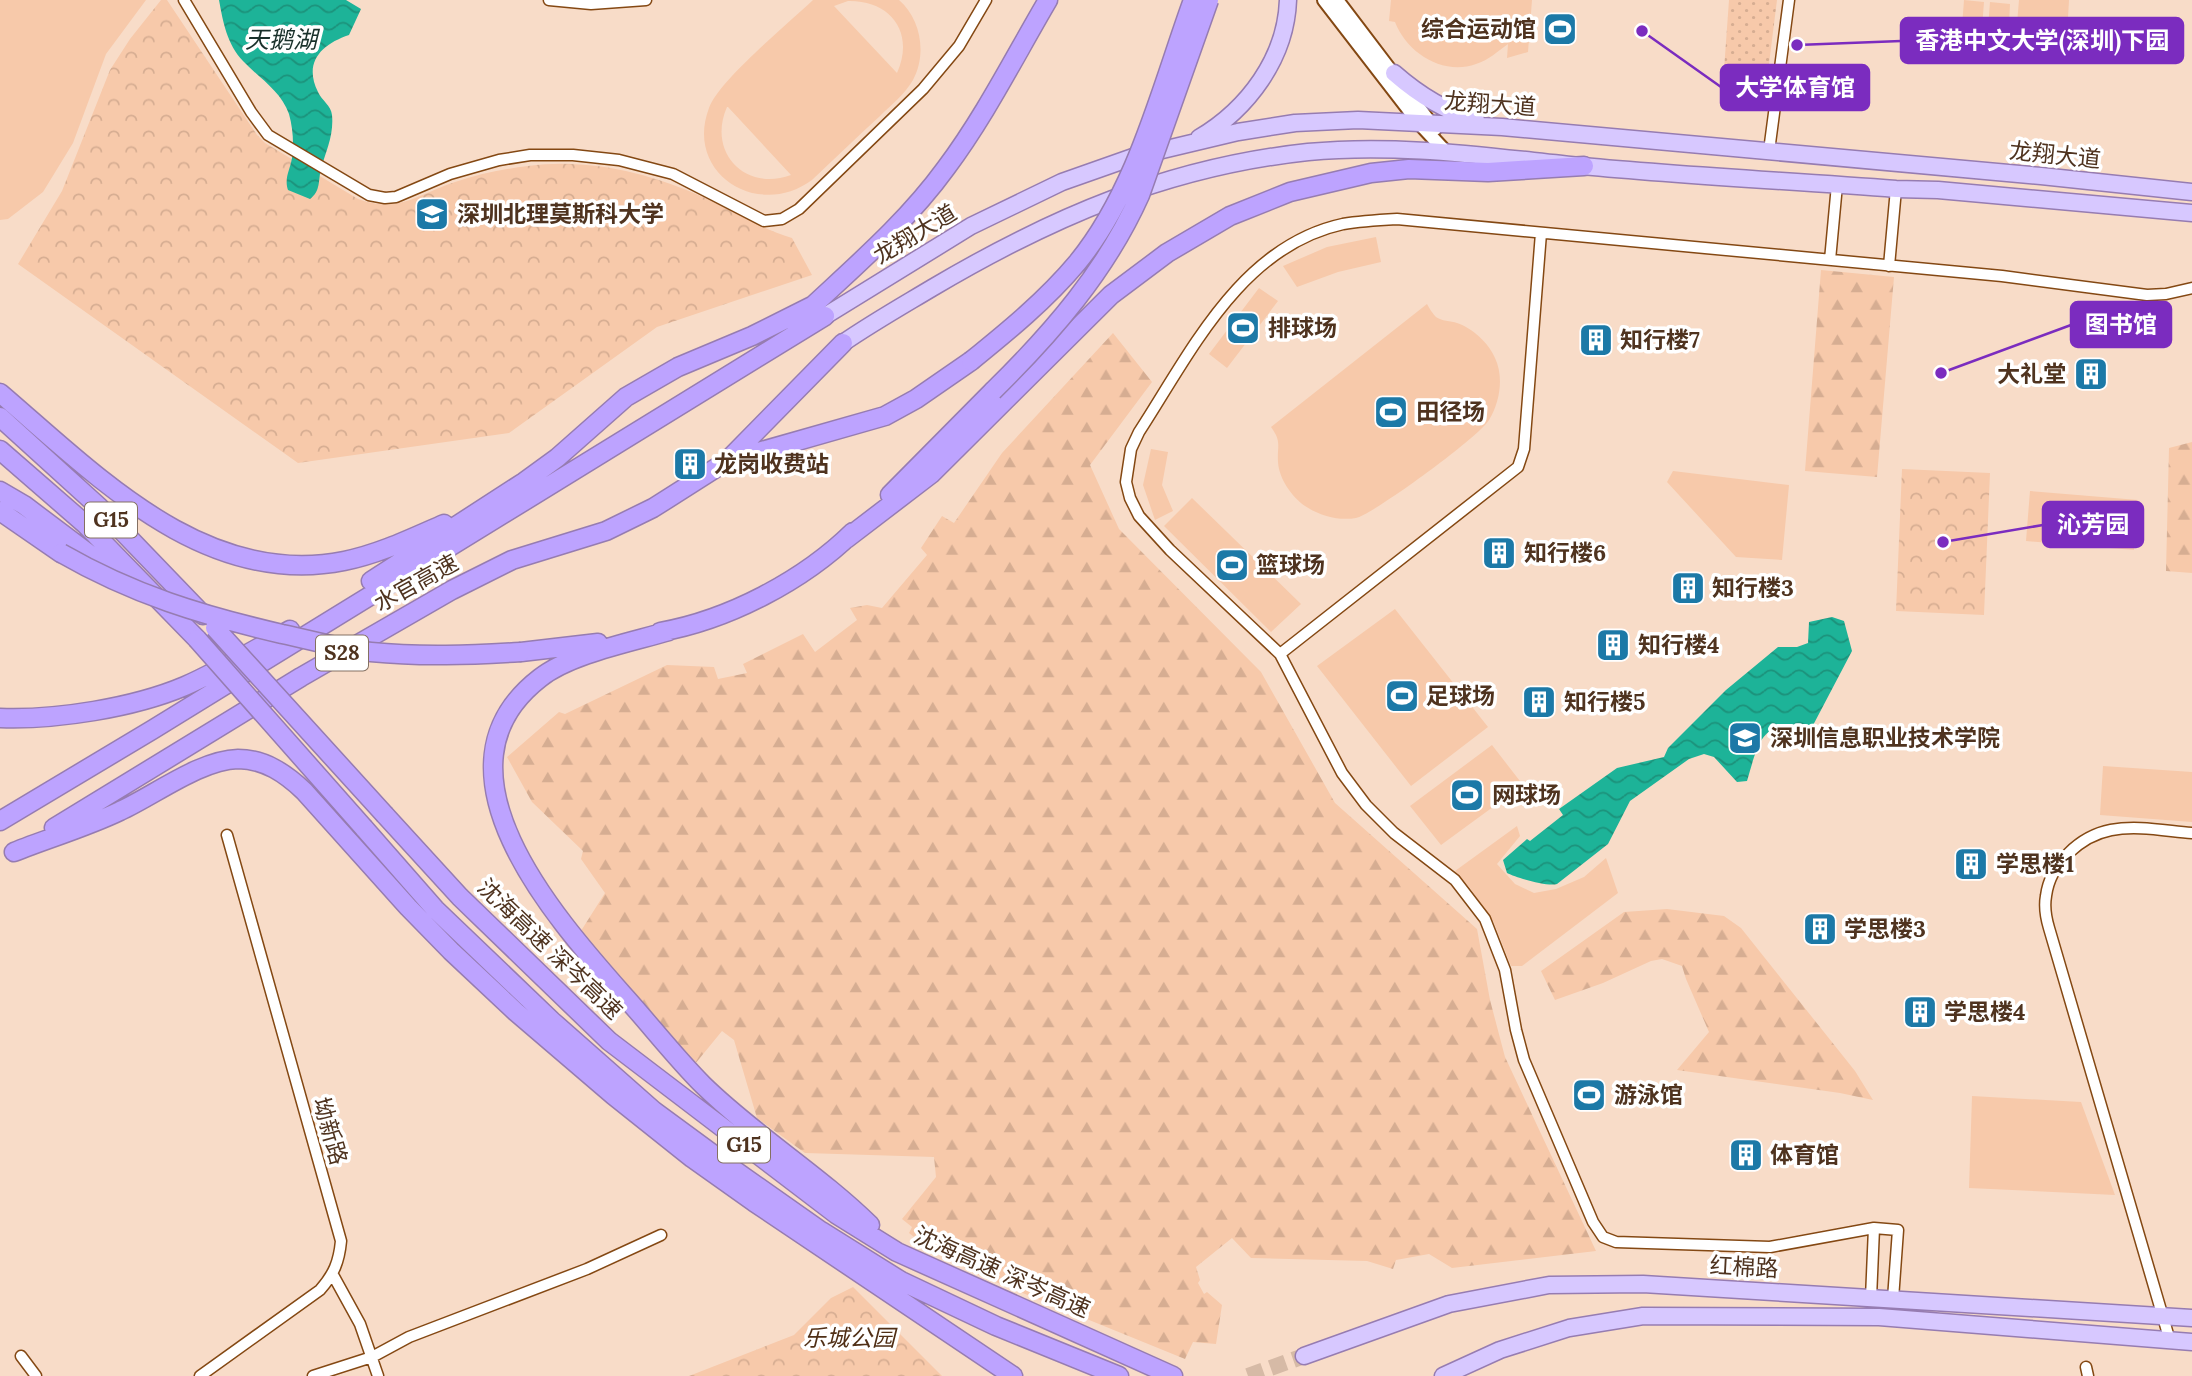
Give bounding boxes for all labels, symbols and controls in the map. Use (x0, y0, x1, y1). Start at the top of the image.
sports icon: 综合运动馆 (1541, 10, 1579, 48)
place label: 综合运动馆 (1421, 14, 1536, 43)
callout: 香港中文大学(深圳)下园 (1901, 18, 2183, 63)
water label: 天鹅湖 (245, 24, 321, 55)
text: 香港中文大学(深圳)下园 (1915, 25, 2169, 56)
callout: 大学体育馆 (1721, 65, 1869, 110)
text: 大学体育馆 (1735, 72, 1855, 103)
street label: 龙翔大道 (1443, 86, 1537, 121)
street label: 龙翔大道 (2008, 135, 2102, 174)
school or university icon: 深圳北理莫斯科大学 (413, 195, 451, 233)
street label: 龙翔大道 (868, 197, 962, 270)
place label: 深圳北理莫斯科大学 (457, 199, 664, 228)
callout: 图书馆 (2071, 302, 2171, 347)
sports icon: 排球场 (1224, 309, 1262, 347)
text: 图书馆 (2085, 309, 2157, 340)
place label: 排球场 (1268, 313, 1337, 342)
building icon: 知行楼7 (1577, 321, 1615, 359)
place label: 知行楼7 (1620, 325, 1700, 354)
building icon: 大礼堂 (2072, 355, 2110, 393)
place label: 大礼堂 (1997, 359, 2066, 388)
sports icon: 田径场 (1372, 393, 1410, 431)
place label: 田径场 (1416, 397, 1485, 426)
building icon: 龙岗收费站 (671, 445, 709, 483)
place label: 龙岗收费站 (714, 449, 829, 478)
callout: 沁芳园 (2043, 502, 2143, 547)
road number: G15 (85, 503, 137, 538)
text: 沁芳园 (2057, 509, 2129, 540)
building icon: 知行楼6 (1480, 534, 1518, 572)
place label: 知行楼6 (1524, 538, 1606, 567)
sports icon: 篮球场 (1213, 546, 1251, 584)
street label: 水官高速 (368, 548, 463, 618)
place label: 篮球场 (1256, 550, 1325, 579)
building icon: 知行楼3 (1669, 569, 1707, 607)
place label: 知行楼3 (1712, 573, 1794, 602)
building icon: 知行楼4 (1594, 626, 1632, 664)
place label: 知行楼4 (1638, 630, 1720, 659)
road number: S28 (316, 636, 368, 670)
sports icon: 足球场 (1383, 677, 1421, 715)
place label: 足球场 (1426, 681, 1495, 710)
building icon: 知行楼5 (1520, 683, 1558, 721)
place label: 知行楼5 (1564, 687, 1645, 716)
school or university icon: 深圳信息职业技术学院 (1726, 719, 1764, 757)
place label: 深圳信息职业技术学院 (1770, 723, 2000, 752)
sports icon: 网球场 (1448, 776, 1486, 814)
place label: 网球场 (1492, 780, 1561, 809)
building icon: 学思楼1 (1952, 845, 1990, 883)
place label: 学思楼1 (1996, 849, 2074, 878)
street label: 沈海高速 深岑高速 (472, 872, 629, 1025)
building icon: 学思楼3 (1801, 910, 1839, 948)
place label: 学思楼3 (1844, 914, 1926, 943)
building icon: 学思楼4 (1901, 993, 1939, 1031)
place label: 学思楼4 (1944, 997, 2026, 1026)
sports icon: 游泳馆 (1570, 1076, 1608, 1114)
place label: 游泳馆 (1614, 1080, 1683, 1109)
street label: 坳新路 (307, 1094, 354, 1168)
road number: G15 (718, 1128, 770, 1162)
building icon: 体育馆 (1727, 1136, 1765, 1174)
place label: 体育馆 (1770, 1140, 1839, 1169)
street label: 沈海高速 深岑高速 (909, 1220, 1095, 1323)
street label: 红棉路 (1709, 1250, 1779, 1283)
park label: 乐城公园 (803, 1323, 898, 1352)

